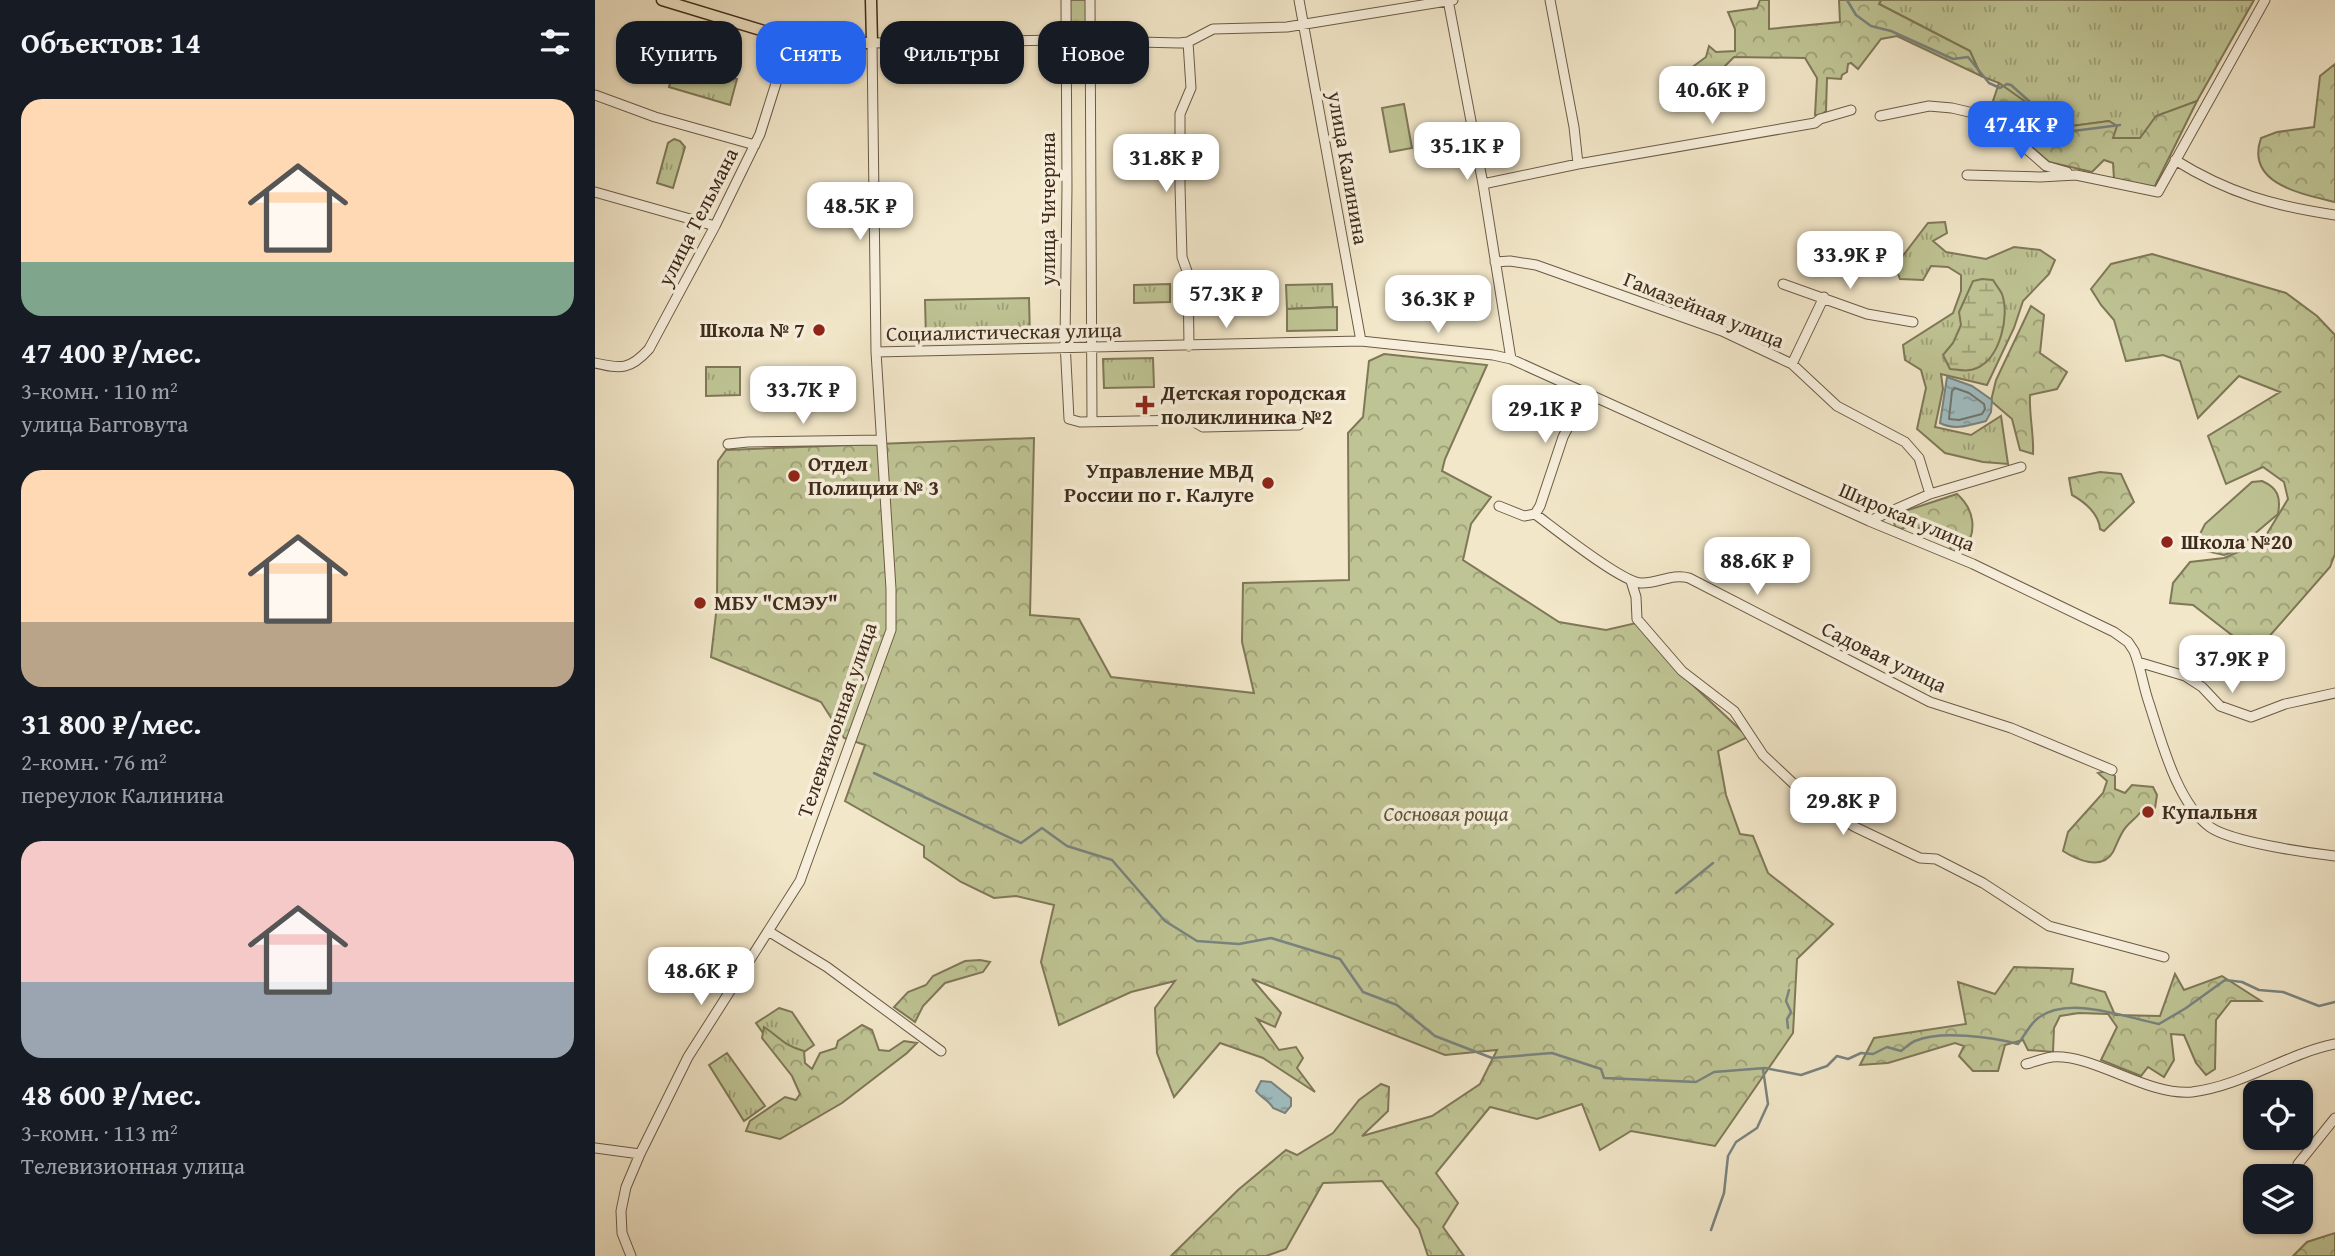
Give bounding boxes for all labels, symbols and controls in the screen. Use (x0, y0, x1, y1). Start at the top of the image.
text: Объектов: 14 (21, 20, 201, 64)
chip: Купить (616, 21, 742, 84)
chip: Снять (756, 21, 866, 84)
chip: Фильтры (880, 21, 1024, 84)
chip: Новое (1038, 21, 1149, 84)
icon: filters (536, 23, 574, 61)
pin: 40.6K ₽ (1647, 66, 1777, 126)
text: 40.6K ₽ (1675, 72, 1749, 105)
street label: улица Калинина (1320, 88, 1377, 247)
pin: 47.4K ₽ (1956, 102, 2086, 161)
text: 47.4K ₽ (1984, 107, 2058, 140)
pin: 35.1K ₽ (1402, 122, 1532, 182)
text: 35.1K ₽ (1430, 128, 1504, 161)
street label: улица Чичерина (1032, 132, 1063, 287)
pin: 31.8K ₽ (1101, 134, 1231, 194)
text: 31.8K ₽ (1129, 140, 1203, 173)
street label: улица Тельмана (649, 142, 746, 292)
icon: home (235, 145, 361, 271)
pin: 48.5K ₽ (795, 182, 925, 242)
text: 48.5K ₽ (823, 188, 897, 221)
pin: 33.9K ₽ (1785, 232, 1915, 291)
text: 33.9K ₽ (1813, 237, 1887, 270)
street label: Гамазейная улица (1619, 263, 1789, 356)
pin: 57.3K ₽ (1161, 270, 1291, 330)
text: 57.3K ₽ (1189, 276, 1263, 309)
pin: 36.3K ₽ (1373, 276, 1503, 335)
text: 36.3K ₽ (1401, 281, 1475, 314)
place label: Школа № 7 (700, 314, 805, 345)
street label: Социалистическая улица (886, 314, 1122, 349)
marker: Школа № 7 (811, 322, 827, 338)
text: 47 400 ₽/мес. (21, 330, 202, 374)
pin: 33.7K ₽ (738, 366, 868, 426)
text: 33.7K ₽ (766, 372, 840, 405)
text: 3-комн. · 110 m² (21, 374, 178, 407)
place label: Детская городская поликлиника №2 (1160, 377, 1346, 432)
pin: 29.1K ₽ (1480, 386, 1610, 445)
text: 29.1K ₽ (1508, 391, 1582, 424)
marker: Детская городская поликлиника №2 (1135, 395, 1155, 415)
text: улица Багговута (21, 407, 188, 440)
place label: Отдел Полиции № 3 (808, 448, 939, 503)
place label: Управление МВД России по г. Калуге (1064, 455, 1254, 510)
marker: Отдел Полиции № 3 (786, 468, 802, 484)
street label: Широкая улица (1834, 474, 1980, 559)
marker: Управление МВД России по г. Калуге (1260, 475, 1276, 491)
icon: home (235, 516, 361, 642)
place label: Школа №20 (2181, 526, 2293, 557)
marker: Школа №20 (2159, 534, 2175, 550)
pin: 88.6K ₽ (1692, 538, 1822, 597)
text: 88.6K ₽ (1720, 543, 1794, 576)
place label: МБУ "СМЭУ" (714, 587, 838, 618)
marker: МБУ "СМЭУ" (692, 595, 708, 611)
street label: Садовая улица (1816, 613, 1952, 700)
street label: Телевизионная улица (789, 618, 884, 822)
pin: 37.9K ₽ (2167, 636, 2297, 695)
text: 37.9K ₽ (2195, 641, 2269, 674)
text: 31 800 ₽/мес. (21, 701, 202, 745)
text: 2-комн. · 76 m² (21, 745, 167, 778)
text: переулок Калинина (21, 778, 224, 811)
pin: 29.8K ₽ (1778, 778, 1908, 837)
text: 29.8K ₽ (1806, 783, 1880, 816)
place label: Купальня (2162, 796, 2258, 827)
park label: Сосновая роща (1384, 798, 1509, 829)
marker: Купальня (2140, 804, 2156, 820)
icon: home (235, 887, 361, 1013)
pin: 48.6K ₽ (636, 948, 766, 1007)
text: 48.6K ₽ (664, 953, 738, 986)
text: 48 600 ₽/мес. (21, 1072, 202, 1116)
map controls (2243, 1080, 2313, 1234)
button: locate (2243, 1080, 2313, 1150)
text: 3-комн. · 113 m² (21, 1116, 178, 1149)
text: Телевизионная улица (21, 1149, 245, 1182)
button: layers (2243, 1164, 2313, 1234)

